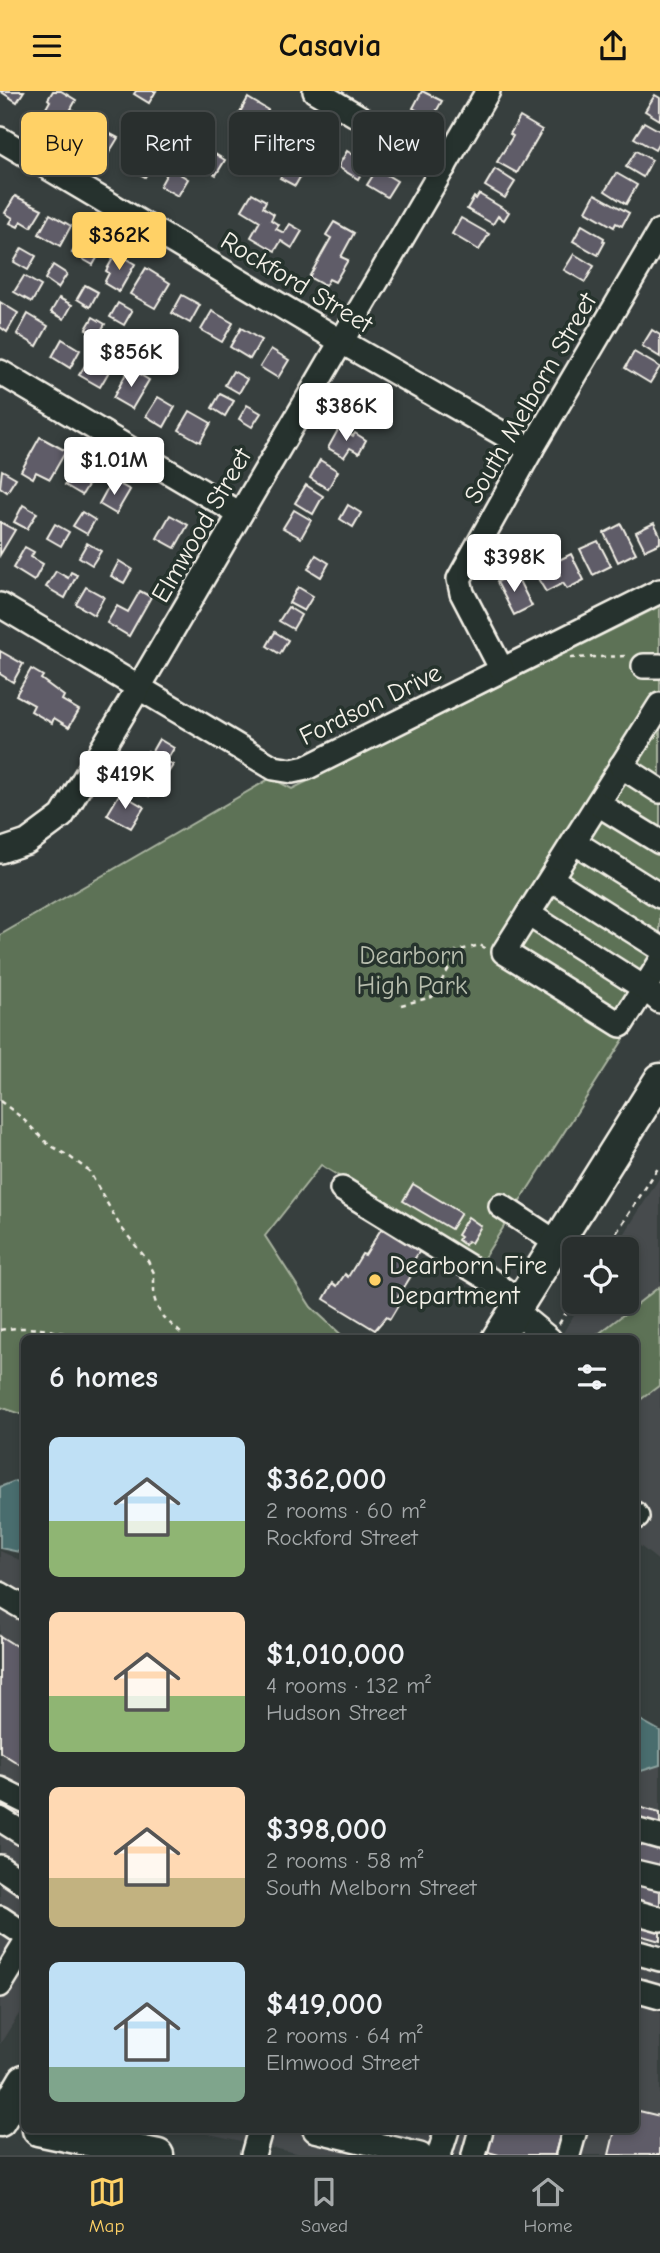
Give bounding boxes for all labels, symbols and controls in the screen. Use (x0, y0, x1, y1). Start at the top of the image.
icon: menu (28, 27, 66, 65)
text: Casavia (279, 27, 381, 64)
icon: share (594, 27, 632, 65)
chip: Buy (21, 112, 107, 175)
chip: Rent (121, 112, 215, 175)
chip: Filters (229, 112, 339, 175)
chip: New (353, 112, 444, 175)
pin: $362K (70, 213, 168, 272)
text: $362K (88, 221, 150, 248)
street label: Rockford Street (215, 226, 379, 341)
street label: South Melborn Street (458, 287, 604, 509)
pin: $856K (82, 329, 180, 389)
text: $856K (100, 338, 162, 365)
pin: $386K (297, 383, 395, 443)
text: $386K (315, 392, 377, 419)
pin: $1.01M (57, 437, 171, 497)
street label: Elmwood Street (146, 442, 259, 608)
text: $1.01M (80, 446, 148, 473)
pin: $398K (465, 535, 563, 594)
text: $398K (483, 543, 545, 570)
street label: Fordson Drive (295, 658, 446, 752)
pin: $419K (76, 751, 174, 811)
text: $419K (96, 760, 154, 787)
park label: Dearborn High Park (357, 941, 468, 1001)
map controls (562, 1237, 639, 1314)
button: locate (562, 1237, 639, 1314)
place label: Dearborn Fire Department (389, 1251, 547, 1311)
marker: Dearborn Fire Department (367, 1272, 383, 1288)
icon: filters (573, 1358, 611, 1396)
text: 6 homes (49, 1360, 158, 1395)
text: $362,000 (266, 1462, 387, 1497)
icon: home (105, 1465, 189, 1549)
text: 2 rooms · 60 m² (266, 1497, 426, 1524)
text: Rockford Street (266, 1524, 418, 1551)
text: $1,010,000 (266, 1637, 405, 1672)
icon: home (105, 1640, 189, 1724)
text: 4 rooms · 132 m² (266, 1672, 431, 1699)
text: Hudson Street (266, 1699, 406, 1726)
text: $398,000 (266, 1812, 387, 1847)
icon: home (105, 1815, 189, 1899)
text: 2 rooms · 58 m² (266, 1847, 424, 1874)
text: South Melborn Street (266, 1874, 477, 1901)
text: $419,000 (266, 1987, 383, 2022)
icon: home (105, 1990, 189, 2074)
text: 2 rooms · 64 m² (266, 2022, 423, 2049)
text: Elmwood Street (266, 2049, 419, 2076)
tab: Map (88, 2173, 126, 2237)
tab: Saved (301, 2173, 348, 2237)
tab: Home (523, 2173, 572, 2237)

